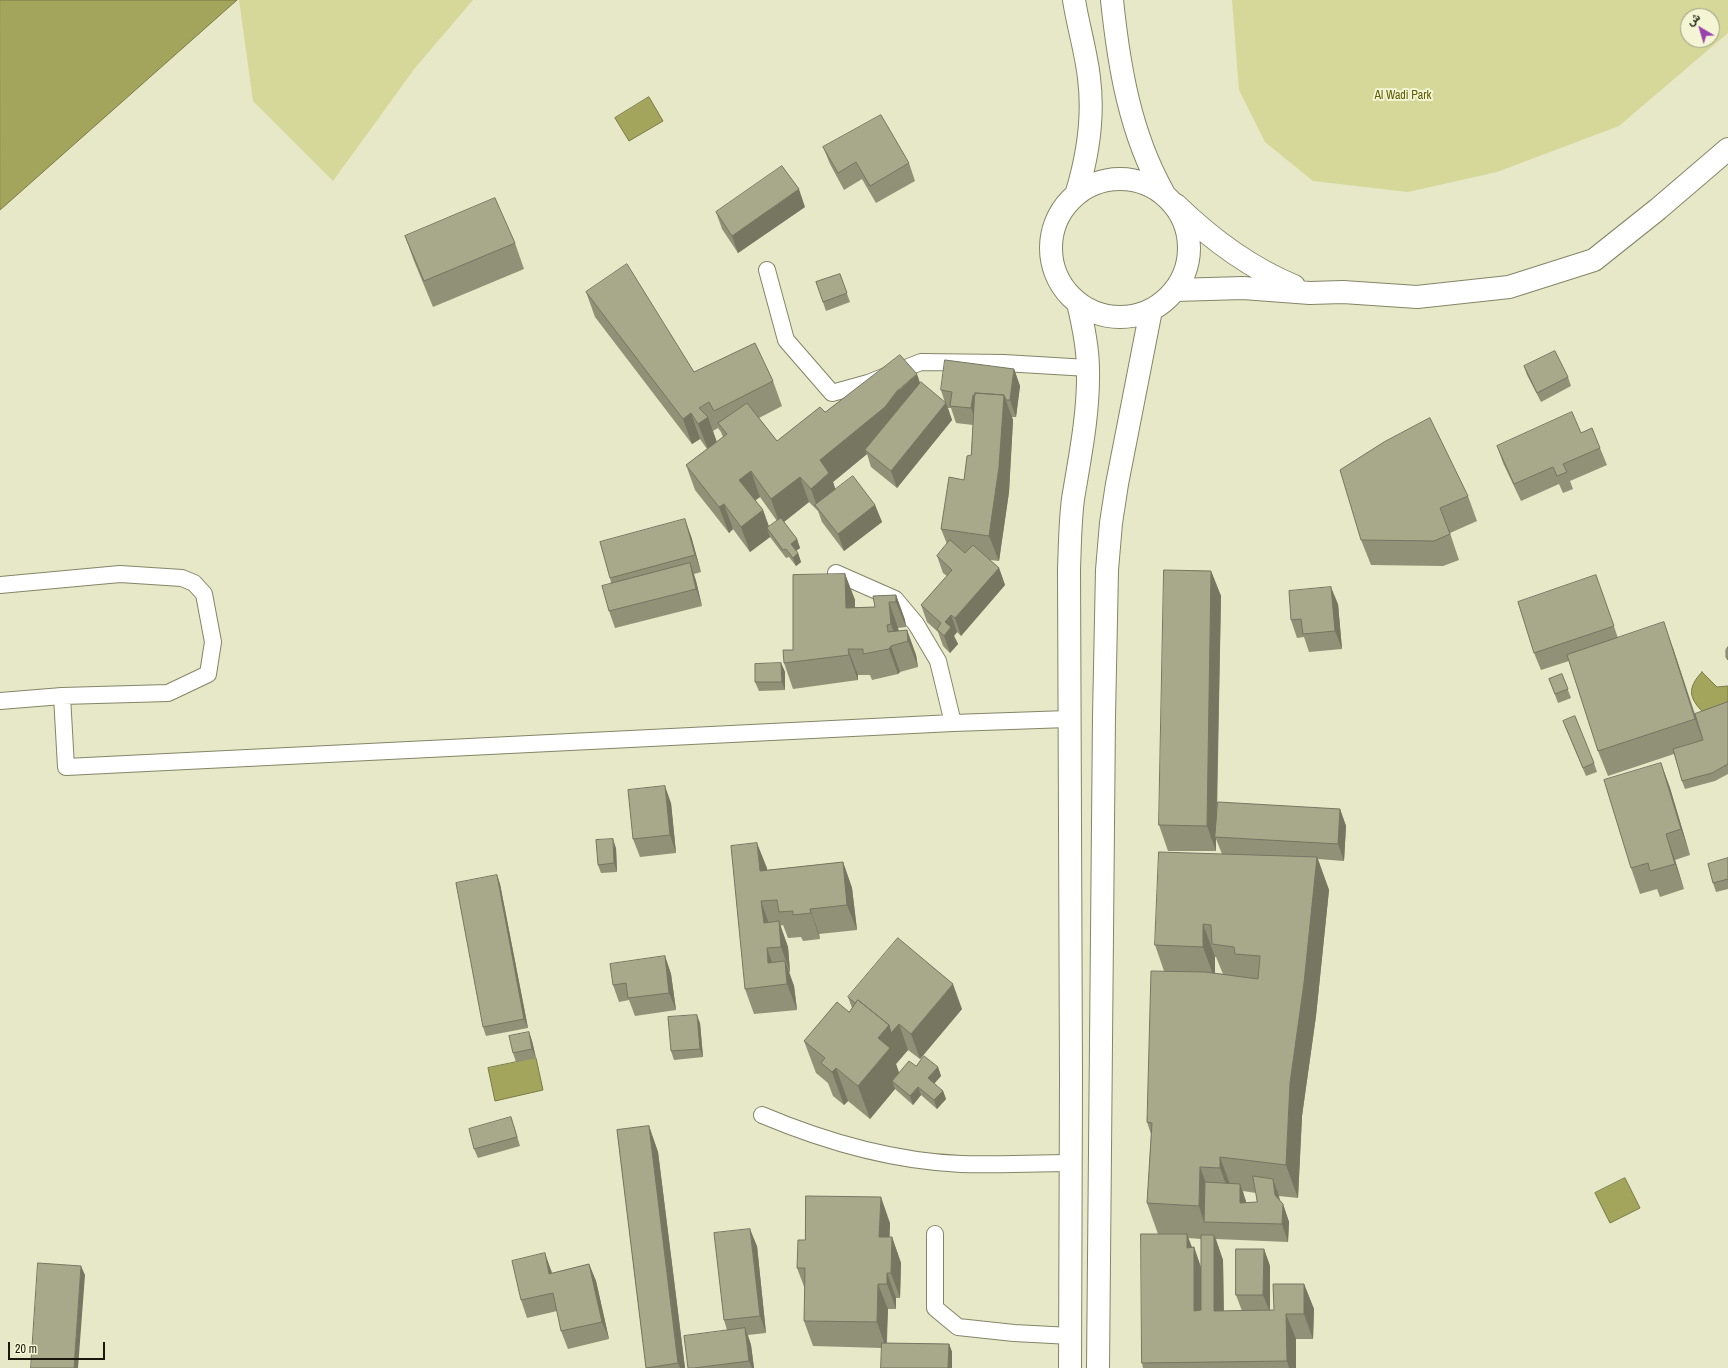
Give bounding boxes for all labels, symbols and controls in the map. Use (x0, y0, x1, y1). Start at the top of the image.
north arrow (1680, 8, 1720, 48)
text: ش (1684, 10, 1703, 29)
park label: Al Wadi Park (1374, 89, 1432, 103)
scale bar (10, 1334, 107, 1360)
text: 20 m (15, 1341, 37, 1357)

